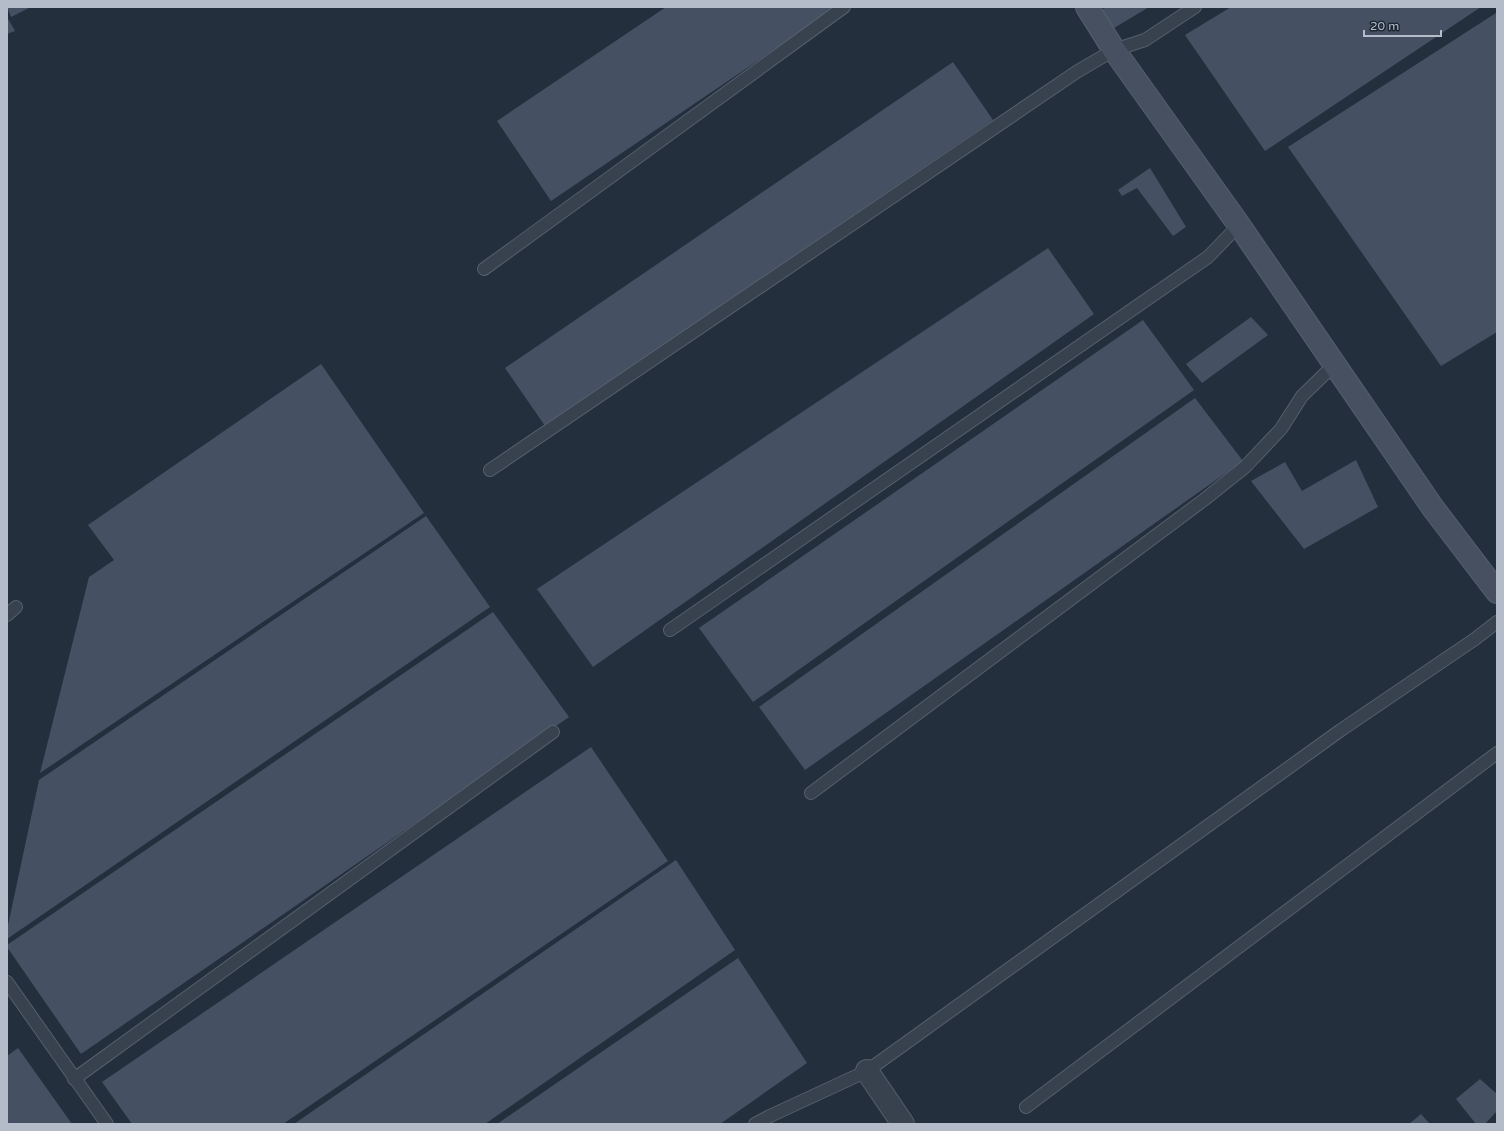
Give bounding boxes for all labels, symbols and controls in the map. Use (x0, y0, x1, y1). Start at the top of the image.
scale bar (1364, 12, 1441, 38)
text: 20 m (1370, 19, 1399, 33)

